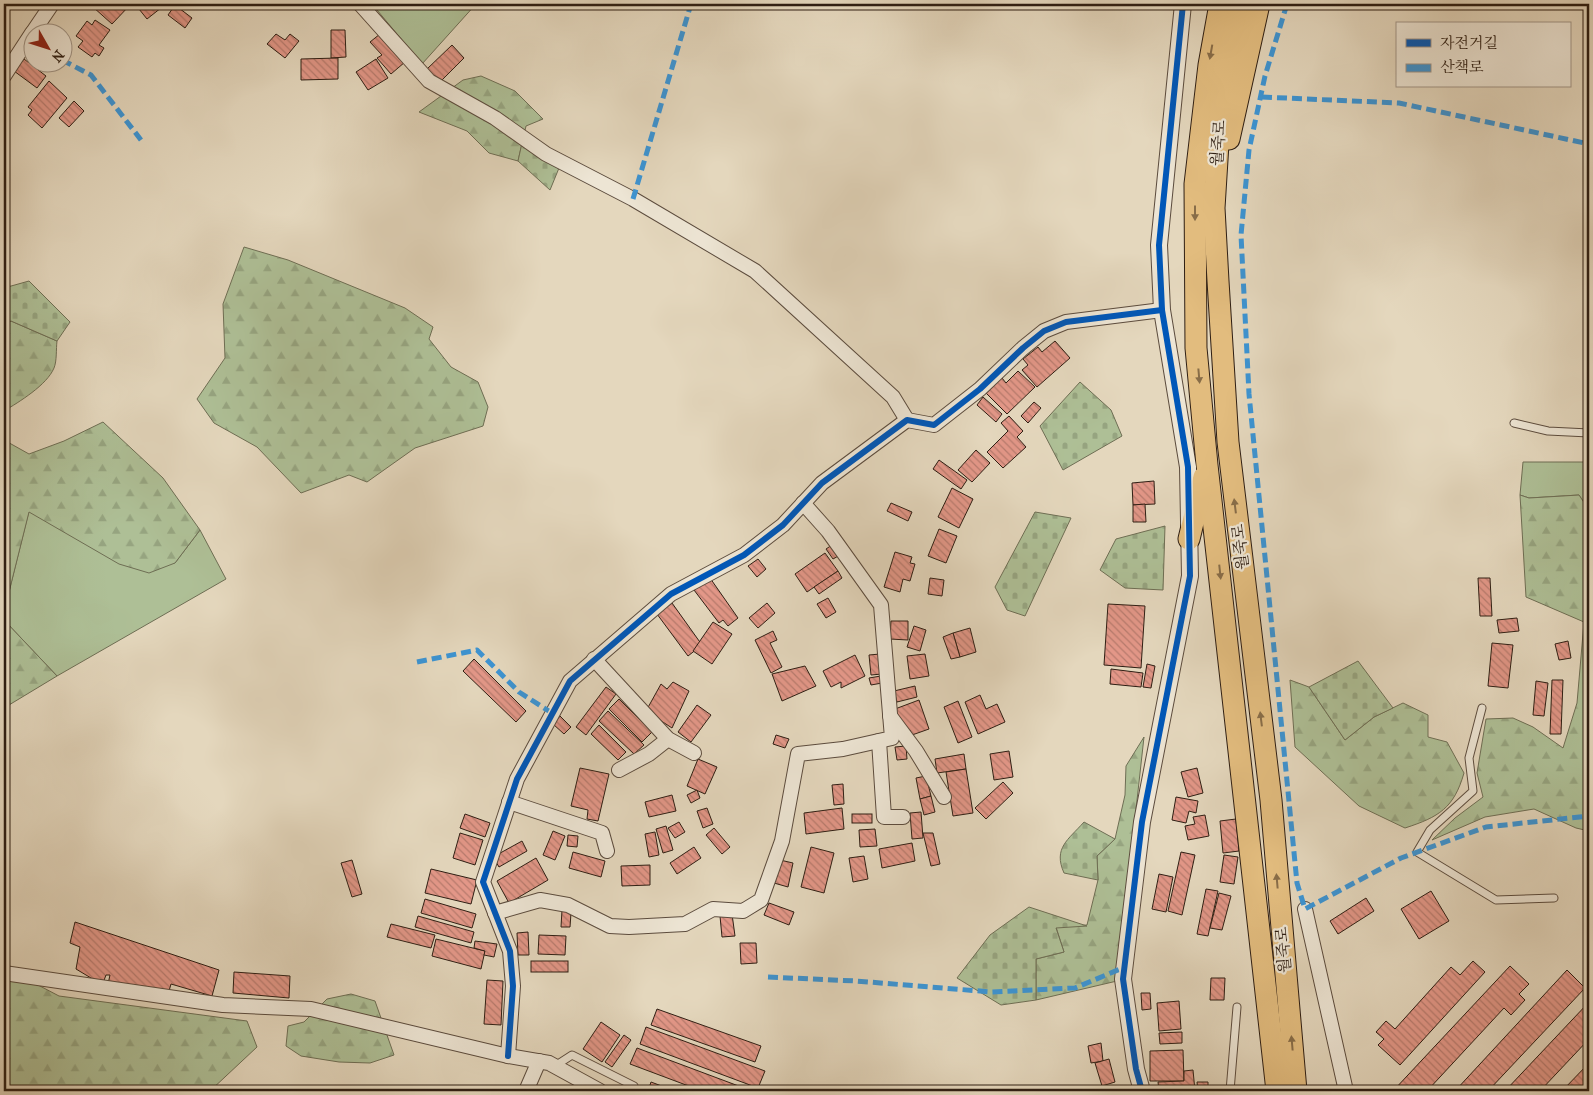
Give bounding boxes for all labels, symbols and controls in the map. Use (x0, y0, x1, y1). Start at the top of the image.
north arrow (22, 22, 72, 72)
legend (1396, 22, 1570, 88)
text: 자전거길 (1440, 34, 1498, 52)
one-way arrow (1207, 44, 1215, 60)
text: N (48, 46, 68, 66)
text: 산책로 (1440, 58, 1484, 76)
street label: 월죽로 (1207, 119, 1229, 167)
one-way arrow (1191, 205, 1199, 221)
one-way arrow (1195, 368, 1203, 384)
one-way arrow (1231, 497, 1239, 513)
street label: 월죽로 (1228, 522, 1252, 571)
one-way arrow (1216, 564, 1224, 580)
one-way arrow (1257, 711, 1265, 727)
one-way arrow (1273, 873, 1281, 889)
street label: 월죽로 (1271, 926, 1294, 974)
one-way arrow (1287, 1034, 1295, 1050)

